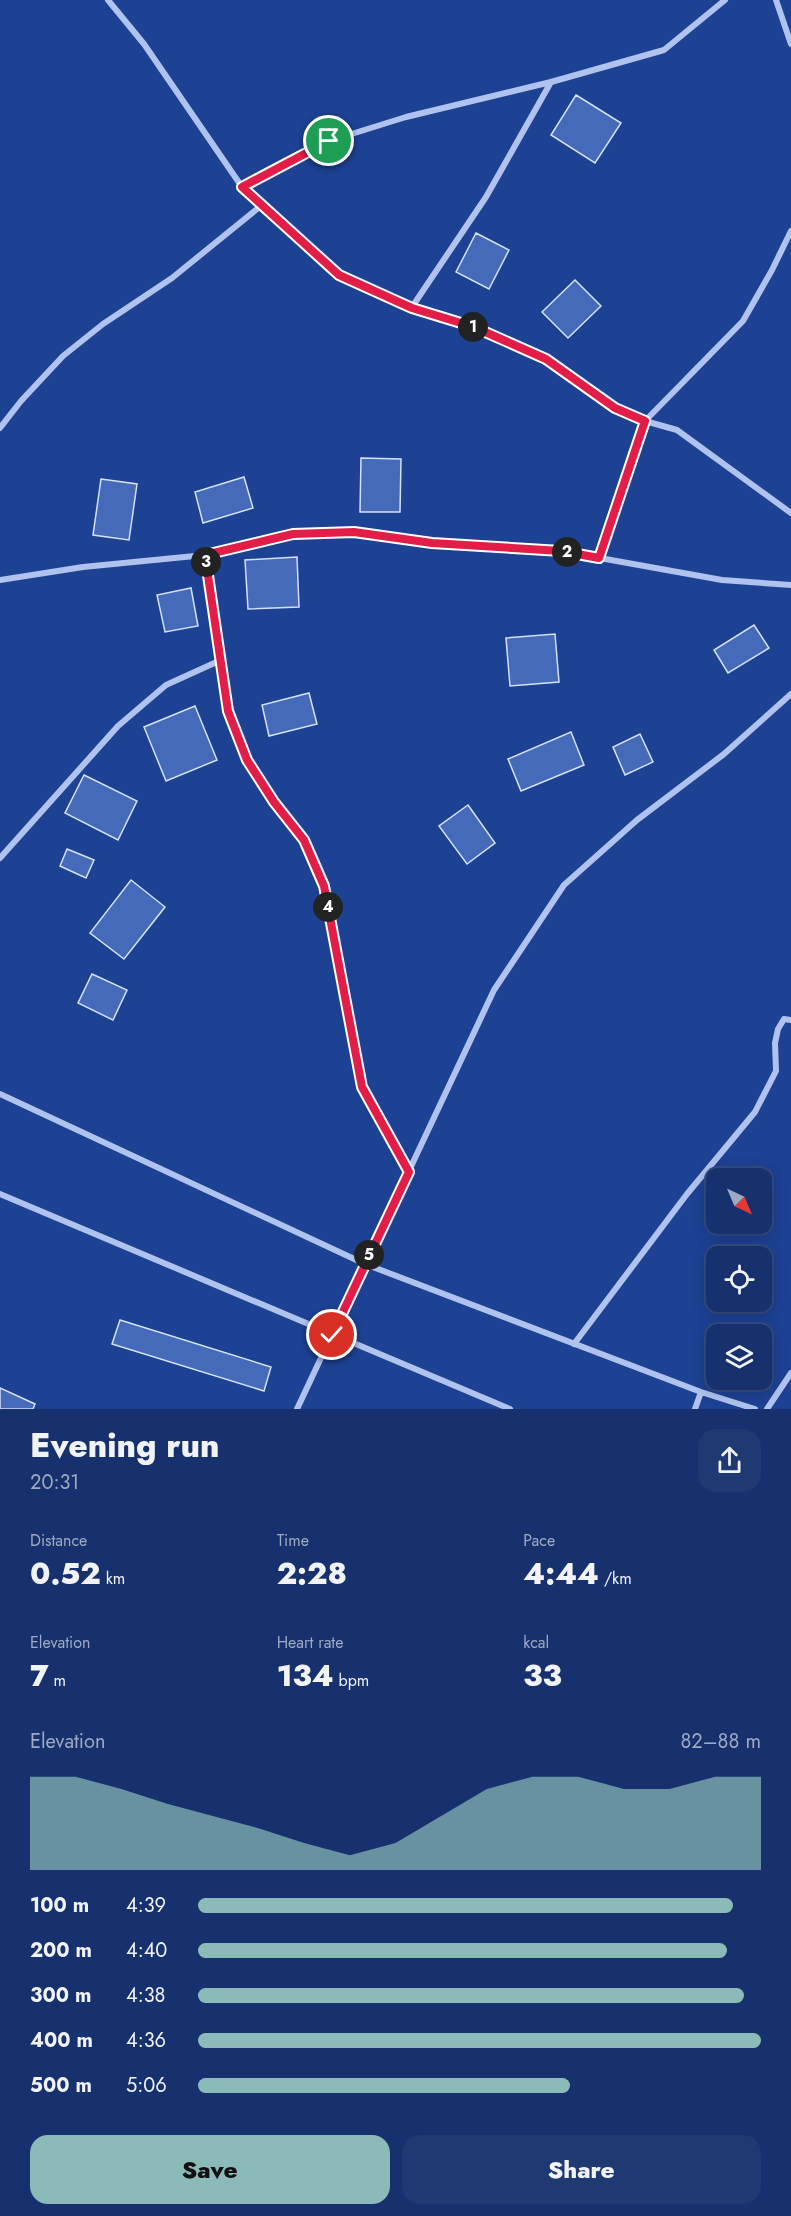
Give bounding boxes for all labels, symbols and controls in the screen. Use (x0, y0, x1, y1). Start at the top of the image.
pin (303, 115, 354, 166)
icon: arrive (312, 124, 345, 157)
pin: 1 (458, 312, 488, 342)
text: 1 (469, 315, 477, 338)
pin: 2 (552, 537, 582, 567)
text: 2 (562, 540, 572, 563)
pin: 3 (191, 547, 221, 577)
text: 3 (201, 550, 211, 573)
pin: 4 (313, 892, 343, 922)
text: 4 (322, 895, 334, 918)
north arrow (706, 1168, 772, 1234)
map controls (706, 1168, 772, 1390)
pin: 5 (354, 1240, 384, 1270)
text: 5 (364, 1243, 374, 1266)
button: locate (706, 1246, 772, 1312)
pin (306, 1309, 357, 1360)
icon: check (315, 1318, 348, 1351)
button: layers (706, 1324, 772, 1390)
text: Evening run (30, 1422, 220, 1469)
button: share (698, 1429, 761, 1492)
text: 20:31 (30, 1468, 79, 1497)
text: Distance (30, 1529, 87, 1552)
text: Time (277, 1529, 309, 1552)
text: Pace (523, 1529, 555, 1552)
text: 0.52 (30, 1552, 101, 1595)
text: 2:28 (277, 1552, 347, 1595)
text: 4:44 (523, 1552, 599, 1595)
text: km (101, 1567, 125, 1590)
text: /km (599, 1567, 632, 1590)
text: Elevation (30, 1631, 90, 1654)
text: Heart rate (277, 1631, 343, 1654)
text: kcal (523, 1631, 549, 1654)
text: 7 (30, 1654, 49, 1697)
text: 134 (277, 1654, 334, 1697)
text: 33 (523, 1654, 562, 1697)
text: m (49, 1669, 66, 1692)
text: bpm (334, 1669, 369, 1692)
text: Elevation (30, 1727, 105, 1756)
text: 82–88 m (680, 1727, 761, 1756)
text: 100 m (30, 1891, 89, 1920)
text: 4:39 (126, 1891, 166, 1920)
text: 200 m (30, 1936, 92, 1965)
text: 4:40 (126, 1936, 167, 1965)
text: 300 m (30, 1981, 91, 2010)
text: 4:38 (126, 1981, 166, 2010)
text: 400 m (30, 2026, 93, 2055)
text: 4:36 (126, 2026, 166, 2055)
text: 500 m (30, 2071, 92, 2100)
text: 5:06 (126, 2071, 167, 2100)
button: Save (30, 2135, 390, 2204)
button: Share (402, 2135, 761, 2204)

